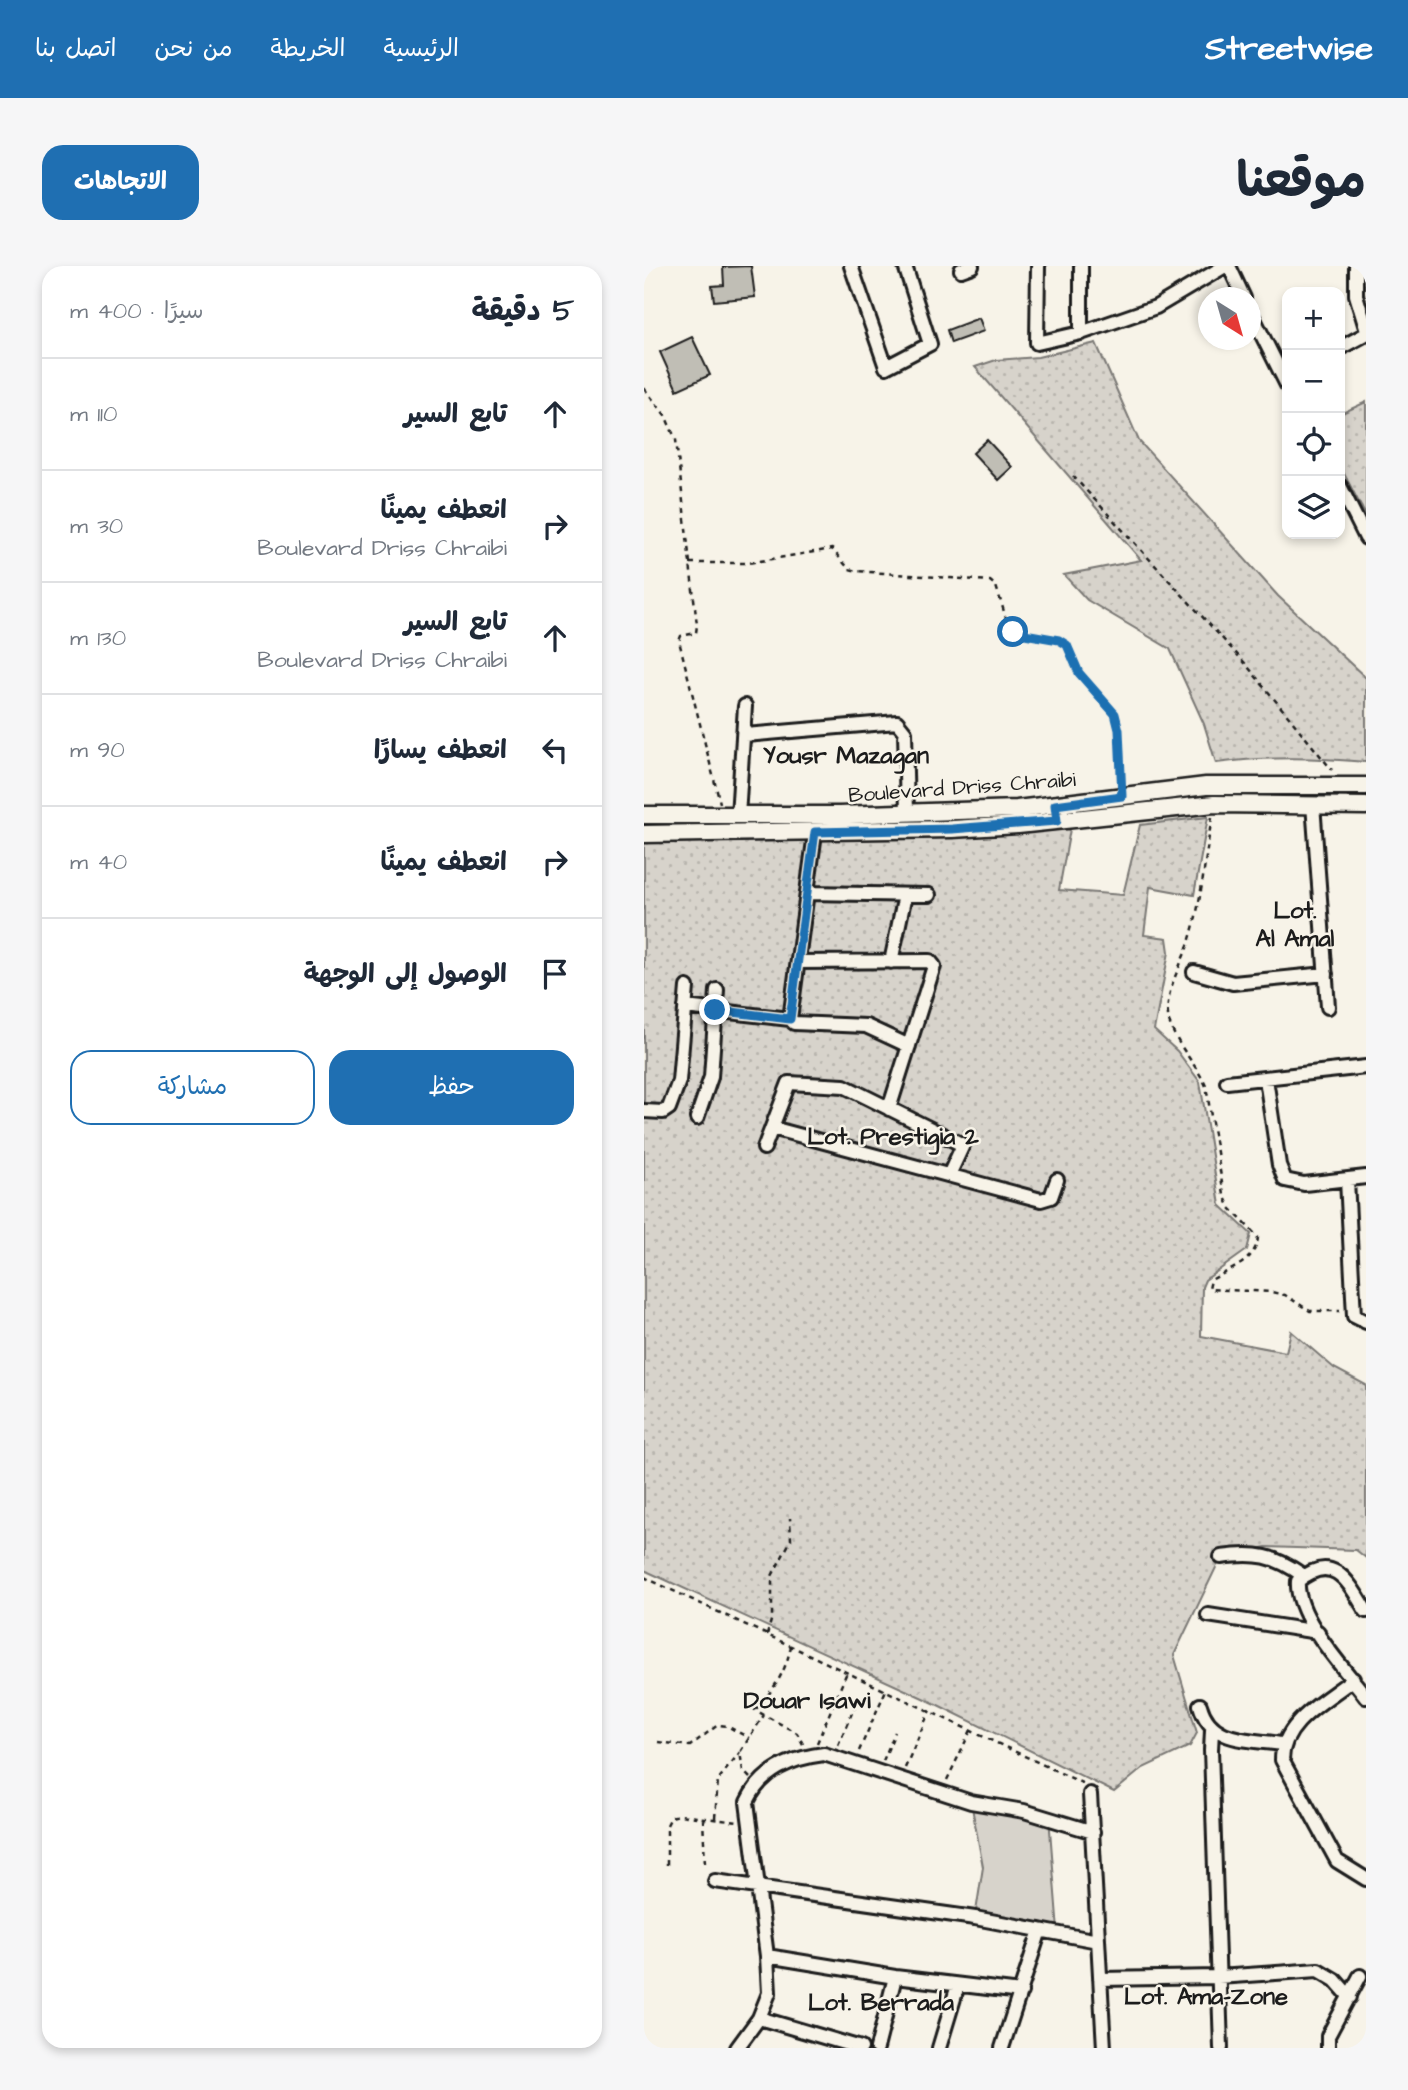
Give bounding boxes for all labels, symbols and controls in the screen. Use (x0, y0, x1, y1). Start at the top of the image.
text: Streetwise (1205, 26, 1373, 72)
text: اتصل بنا (35, 32, 116, 66)
text: من نحن (154, 32, 233, 66)
text: الخريطة (271, 32, 345, 66)
text: الرئيسية (383, 32, 459, 66)
button: الاتجاهات (42, 145, 199, 220)
text: موقعنا (1236, 148, 1366, 216)
north arrow (1198, 287, 1261, 350)
map controls (1282, 287, 1345, 539)
button: + (1282, 287, 1345, 350)
text: 5 دقيقة (472, 290, 574, 332)
text: سيرًا · 400 m (70, 295, 204, 327)
button: − (1282, 350, 1345, 413)
icon: ahead (536, 395, 574, 433)
text: تابع السير (404, 396, 507, 432)
text: 110 m (70, 398, 118, 430)
button: locate (1282, 413, 1345, 476)
button: layers (1282, 476, 1345, 539)
text: انعطف يمينًا (380, 492, 507, 528)
icon: right (536, 507, 574, 545)
text: 30 m (70, 510, 123, 542)
text: Boulevard Driss Chraibi (257, 532, 507, 564)
text: تابع السير (404, 604, 507, 640)
route start (997, 616, 1028, 647)
icon: ahead (536, 619, 574, 657)
text: 130 m (70, 622, 126, 654)
text: Boulevard Driss Chraibi (257, 644, 507, 676)
icon: left (536, 731, 574, 769)
text: انعطف يسارًا (374, 732, 507, 768)
text: 90 m (70, 734, 125, 766)
district label: Yousr Mazagan (763, 739, 929, 774)
street label: Boulevard Driss Chraibi (847, 765, 1077, 810)
icon: right (536, 843, 574, 881)
text: انعطف يمينًا (380, 844, 507, 880)
text: 40 m (70, 846, 127, 878)
district label: Lot. Al Amal (1256, 894, 1335, 956)
icon: arrive (536, 955, 574, 993)
text: الوصول إلى الوجهة (303, 956, 507, 992)
route end (699, 994, 730, 1025)
button: مشاركة (70, 1050, 315, 1125)
button: حفظ (329, 1050, 574, 1125)
district label: Lot. Prestigia 2 (807, 1120, 979, 1155)
district label: Douar Isawi (743, 1684, 871, 1718)
district label: Lot. Ama-Zone (1124, 1980, 1288, 2014)
district label: Lot. Berrada (808, 1986, 955, 2020)

